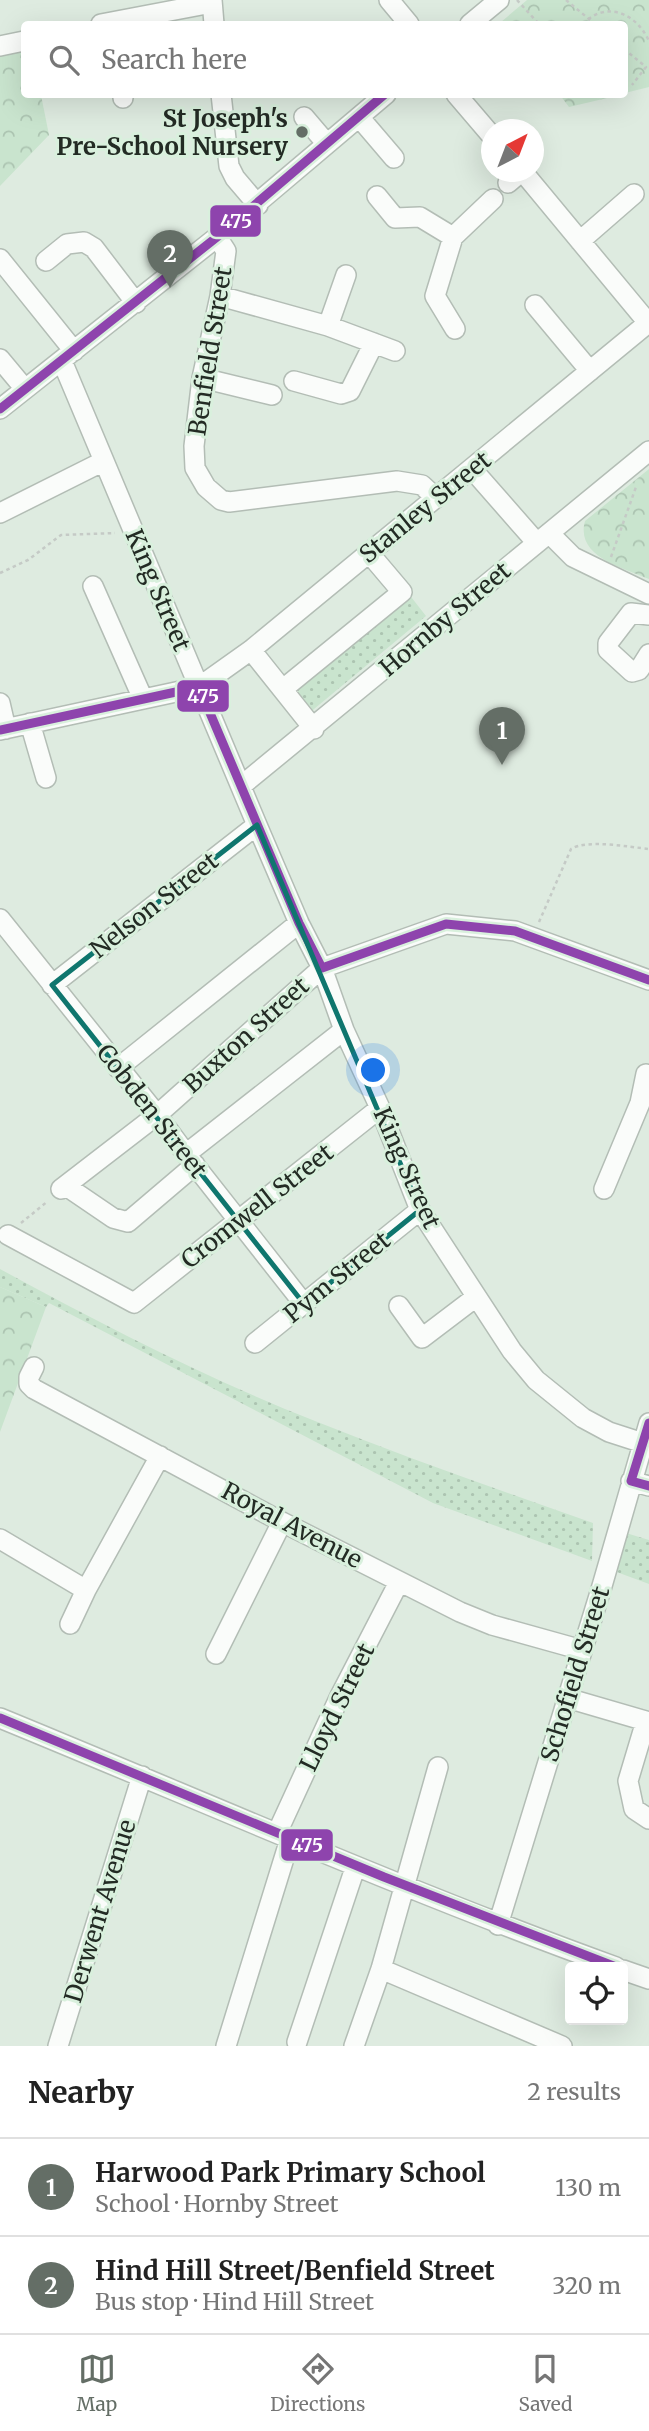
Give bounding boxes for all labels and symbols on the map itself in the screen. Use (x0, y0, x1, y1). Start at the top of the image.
place label: St Joseph's Pre-School Nursery (56, 103, 289, 162)
north arrow (481, 119, 544, 182)
marker: St Joseph's Pre-School Nursery (294, 124, 310, 140)
line badge: 475 (209, 204, 262, 238)
text: 475 (220, 209, 252, 233)
pin: 2 (147, 230, 193, 288)
street label: Benfield Street (181, 264, 239, 438)
street label: Stanley Street (353, 444, 498, 570)
street label: King Street (118, 524, 198, 656)
street label: Hornby Street (373, 555, 517, 683)
line badge: 475 (176, 679, 230, 713)
text: 475 (187, 684, 219, 708)
pin: 1 (479, 707, 525, 765)
street label: Nelson Street (84, 845, 225, 965)
street label: Buxton Street (177, 970, 316, 1100)
street label: Cobden Street (90, 1038, 214, 1185)
your location (356, 1053, 390, 1087)
street label: King Street (367, 1103, 448, 1234)
street label: Cromwell Street (175, 1137, 340, 1275)
street label: Pym Street (277, 1224, 397, 1329)
street label: Royal Avenue (217, 1475, 367, 1575)
street label: Schofield Street (534, 1582, 617, 1765)
street label: Lloyd Street (293, 1637, 382, 1776)
street label: Derwent Avenue (57, 1816, 143, 2006)
line badge: 475 (280, 1828, 334, 1862)
text: 475 (291, 1833, 323, 1857)

